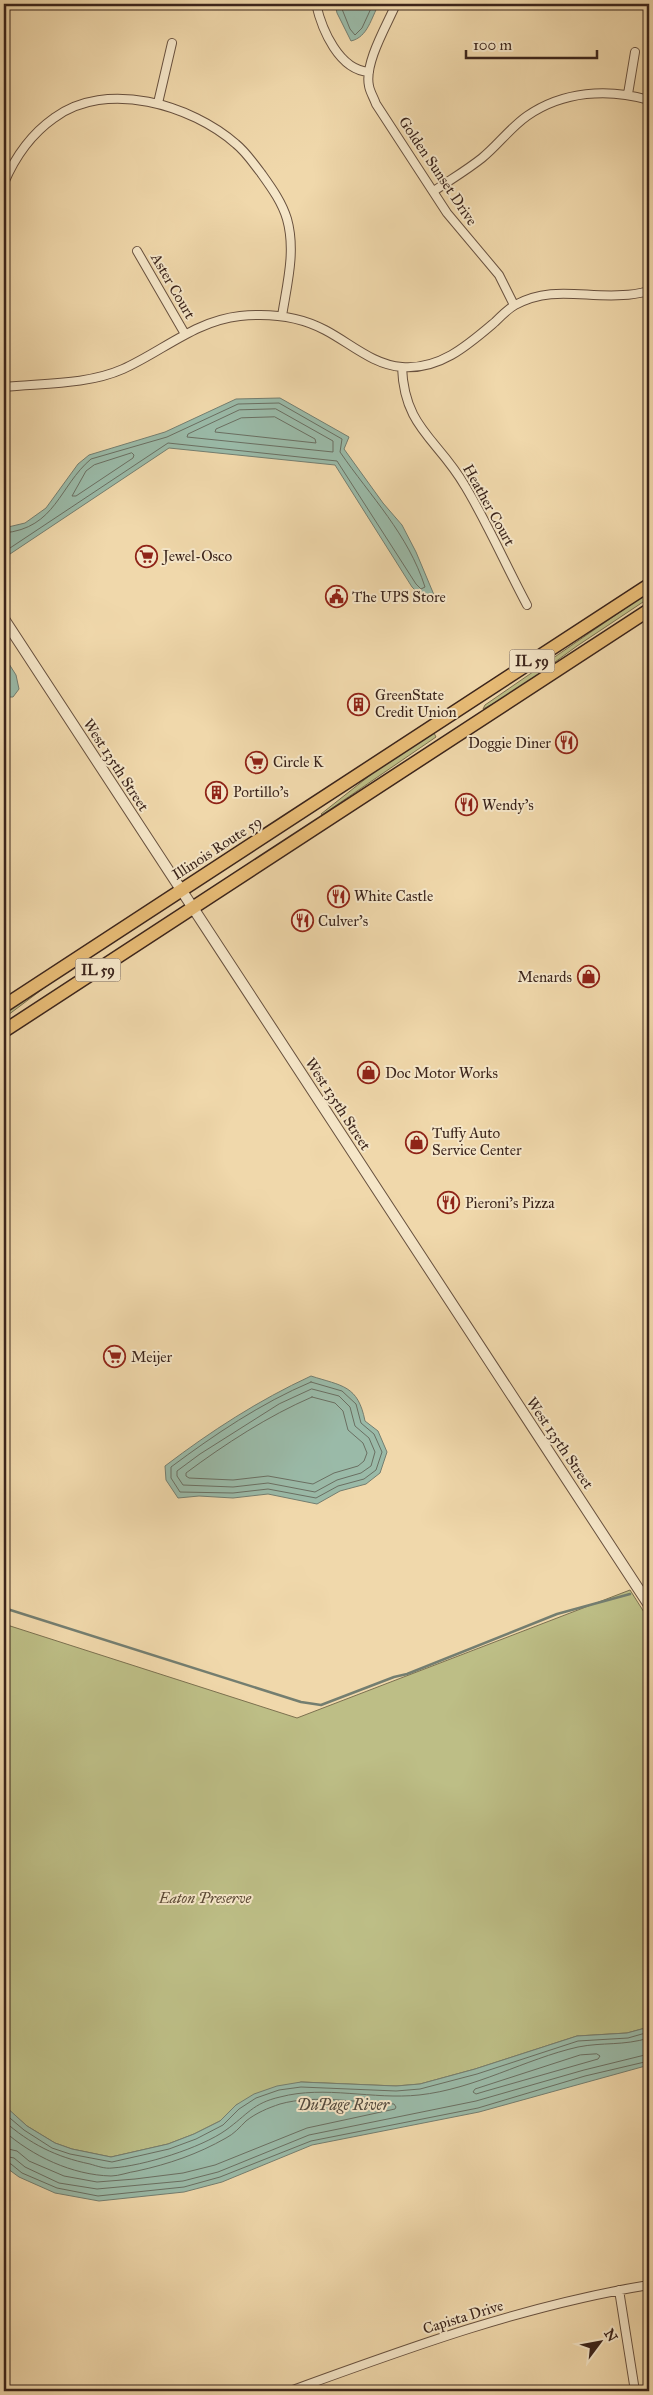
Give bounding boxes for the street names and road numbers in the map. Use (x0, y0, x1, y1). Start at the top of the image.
street label: Golden Sunset Drive (395, 113, 481, 229)
street label: Aster Court (147, 249, 199, 323)
street label: Heather Court (459, 461, 519, 550)
road number: IL 59 (510, 649, 554, 672)
street label: West 135th Street (79, 715, 153, 815)
street label: Illinois Route 59 (169, 812, 265, 884)
road number: IL 59 (76, 958, 120, 982)
street label: West 135th Street (301, 1054, 375, 1154)
street label: West 135th Street (523, 1394, 598, 1493)
street label: Capista Drive (421, 2296, 505, 2338)

